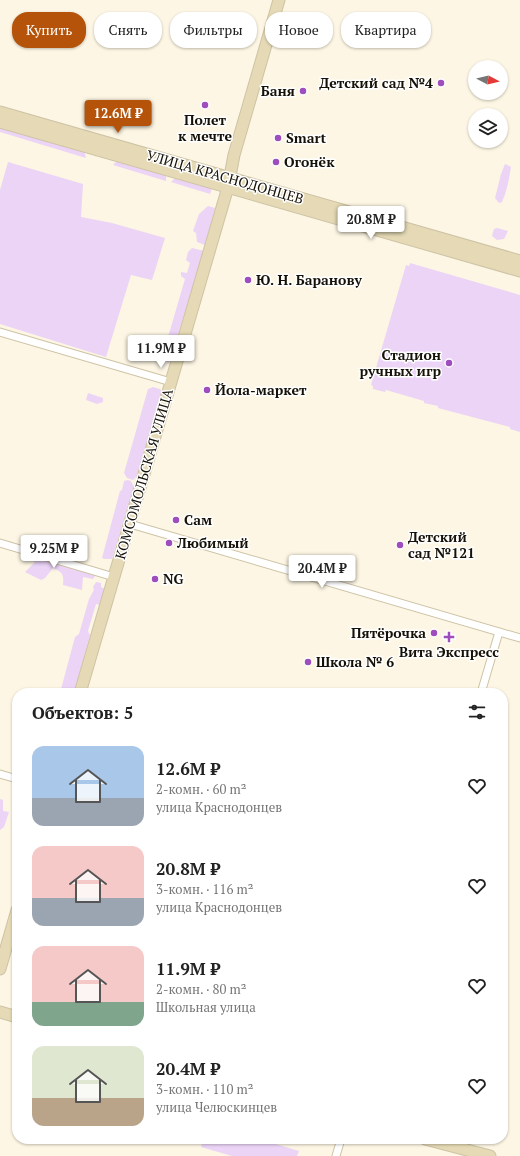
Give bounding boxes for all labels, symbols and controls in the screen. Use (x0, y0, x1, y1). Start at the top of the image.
chip: Купить (12, 12, 86, 48)
chip: Снять (94, 12, 162, 48)
chip: Фильтры (170, 12, 257, 48)
chip: Новое (265, 12, 333, 48)
chip: Квартира (341, 12, 431, 48)
north arrow (468, 60, 508, 100)
map controls (468, 60, 508, 148)
place label: Детский сад №4 (319, 73, 433, 92)
marker: Детский сад №4 (436, 78, 446, 88)
place label: Баня (261, 81, 295, 100)
marker: Баня (298, 86, 308, 96)
pin: 12.6M ₽ (81, 100, 155, 134)
marker: Полет к мечте (200, 100, 210, 110)
text: 12.6M ₽ (94, 104, 142, 122)
button: layers (468, 108, 508, 148)
place label: Полет к мечте (178, 110, 232, 145)
place label: Smart (286, 128, 327, 147)
marker: Smart (273, 133, 283, 143)
street label: УЛИЦА КРАСНОДОНЦЕВ (144, 145, 306, 208)
place label: Огонёк (284, 152, 335, 171)
marker: Огонёк (271, 157, 281, 167)
pin: 20.8M ₽ (334, 206, 408, 240)
text: 20.8M ₽ (347, 210, 395, 228)
place label: Ю. Н. Баранову (256, 270, 362, 289)
marker: Ю. Н. Баранову (243, 275, 253, 285)
pin: 11.9M ₽ (124, 335, 198, 369)
text: 11.9M ₽ (137, 339, 185, 357)
place label: Стадион ручных игр (360, 345, 441, 380)
marker: Стадион ручных игр (444, 358, 454, 368)
place label: Йола-маркет (215, 380, 307, 399)
marker: Йола-маркет (202, 385, 212, 395)
street label: КОМСОМОЛЬСКАЯ УЛИЦА (110, 386, 177, 561)
place label: Сам (184, 510, 212, 529)
marker: Сам (171, 515, 181, 525)
place label: Детский сад №121 (408, 527, 475, 562)
place label: Любимый (176, 533, 249, 552)
pin: 9.25M ₽ (17, 535, 91, 569)
marker: Любимый (164, 538, 174, 548)
text: 9.25M ₽ (30, 539, 78, 557)
marker: Детский сад №121 (395, 540, 405, 550)
pin: 20.4M ₽ (285, 555, 359, 589)
text: 20.4M ₽ (298, 559, 346, 577)
place label: NG (163, 569, 184, 588)
marker: NG (150, 574, 160, 584)
place label: Пятёрочка (351, 623, 426, 642)
marker: Пятёрочка (429, 628, 439, 638)
marker: Вита Экспресс (444, 632, 454, 642)
place label: Вита Экспресс (399, 642, 499, 661)
place label: Школа № 6 (316, 652, 394, 671)
marker: Школа № 6 (303, 657, 313, 667)
text: Объектов: 5 (32, 701, 133, 724)
icon: filters (466, 701, 488, 723)
text: 12.6M ₽ (156, 757, 220, 780)
icon: home (64, 762, 112, 810)
icon: heart (466, 775, 488, 797)
text: 2-комн. · 60 m² (156, 780, 246, 798)
text: улица Краснодонцев (156, 798, 282, 816)
text: 20.8M ₽ (156, 857, 220, 880)
icon: home (64, 862, 112, 910)
icon: heart (466, 875, 488, 897)
text: 3-комн. · 116 m² (156, 880, 253, 898)
text: улица Краснодонцев (156, 898, 282, 916)
text: 11.9M ₽ (156, 957, 220, 980)
icon: home (64, 962, 112, 1010)
icon: heart (466, 975, 488, 997)
text: 2-комн. · 80 m² (156, 980, 246, 998)
text: Школьная улица (156, 998, 256, 1016)
text: 20.4M ₽ (156, 1057, 220, 1080)
icon: home (64, 1062, 112, 1110)
icon: heart (466, 1075, 488, 1097)
text: 3-комн. · 110 m² (156, 1080, 253, 1098)
text: улица Челюскинцев (156, 1098, 277, 1116)

